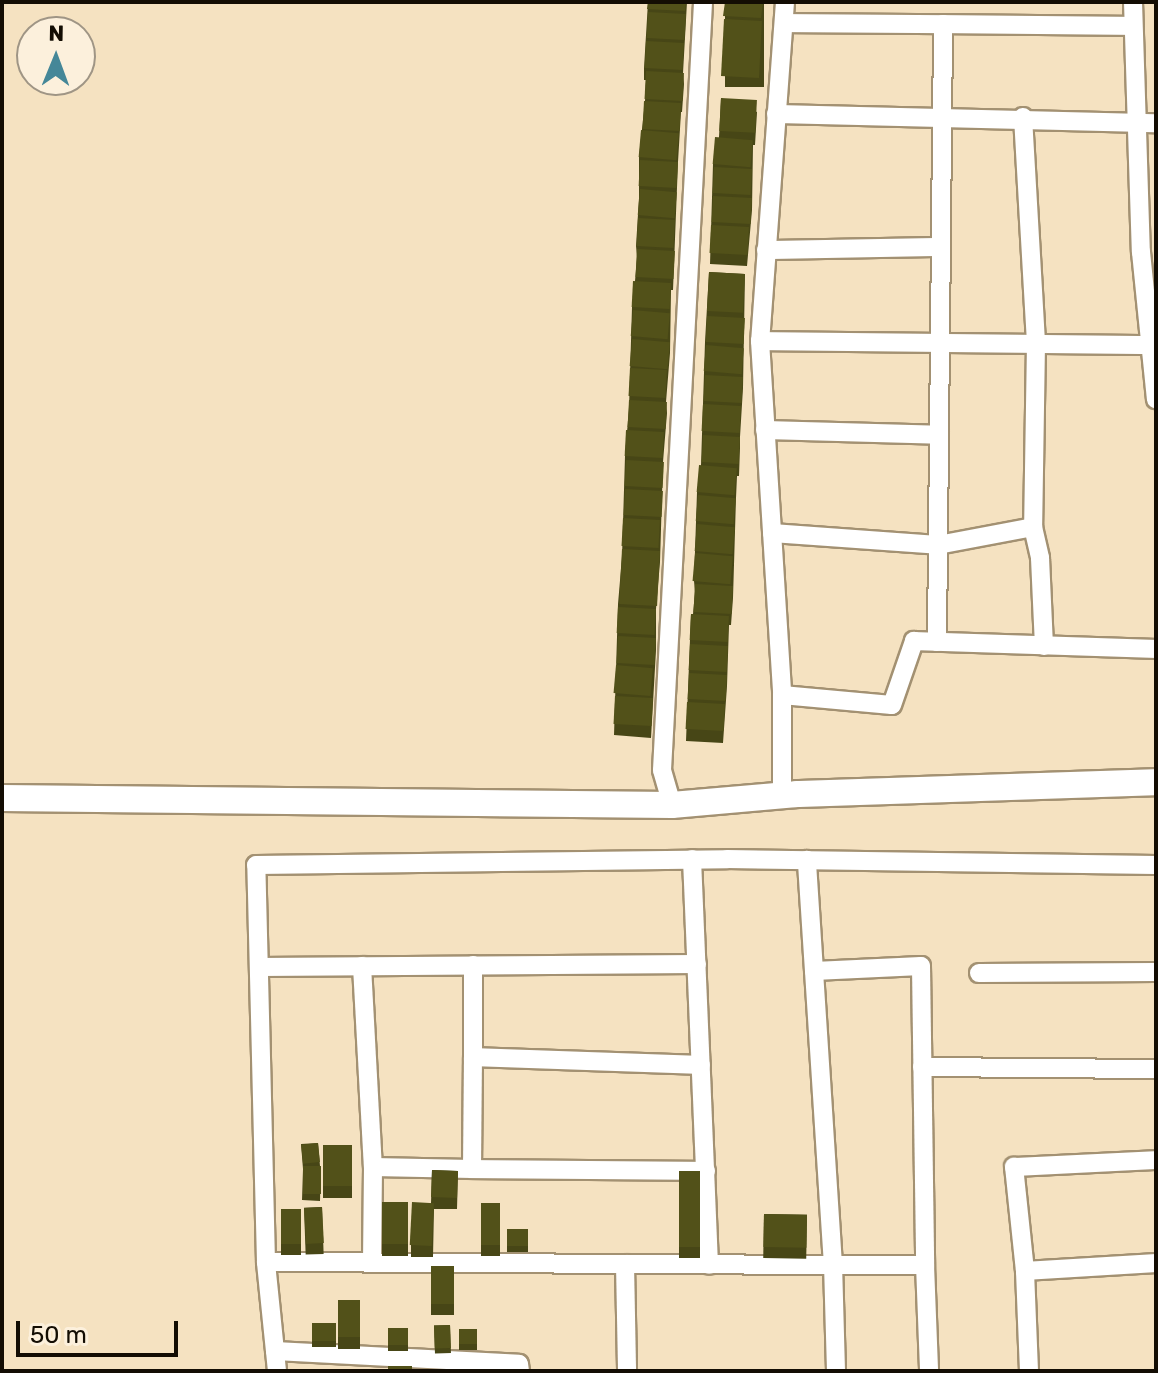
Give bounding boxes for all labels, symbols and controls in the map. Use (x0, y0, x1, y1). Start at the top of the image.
north arrow (16, 16, 96, 96)
text: N (48, 20, 65, 47)
scale bar (20, 1305, 182, 1355)
text: 50 m (30, 1321, 87, 1349)

